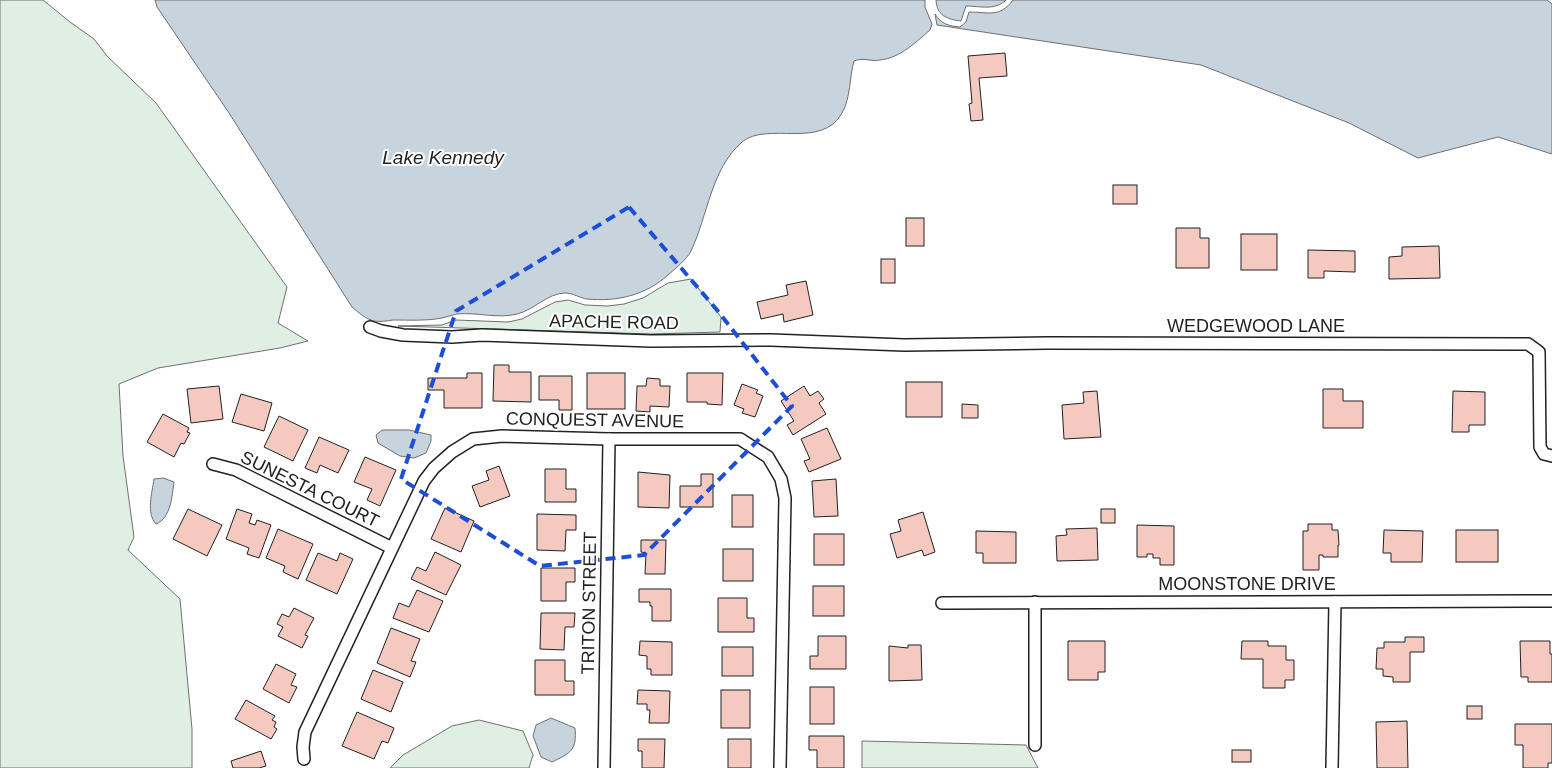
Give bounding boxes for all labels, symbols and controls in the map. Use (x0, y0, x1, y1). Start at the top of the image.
water label: Lake Kennedy (382, 147, 505, 168)
street label: APACHE ROAD (549, 311, 679, 333)
street label: WEDGEWOOD LANE (1167, 316, 1345, 336)
street label: CONQUEST AVENUE (506, 408, 684, 432)
street label: SUNESTA COURT (238, 447, 382, 531)
street label: TRITON STREET (578, 531, 600, 675)
street label: MOONSTONE DRIVE (1158, 574, 1336, 594)

